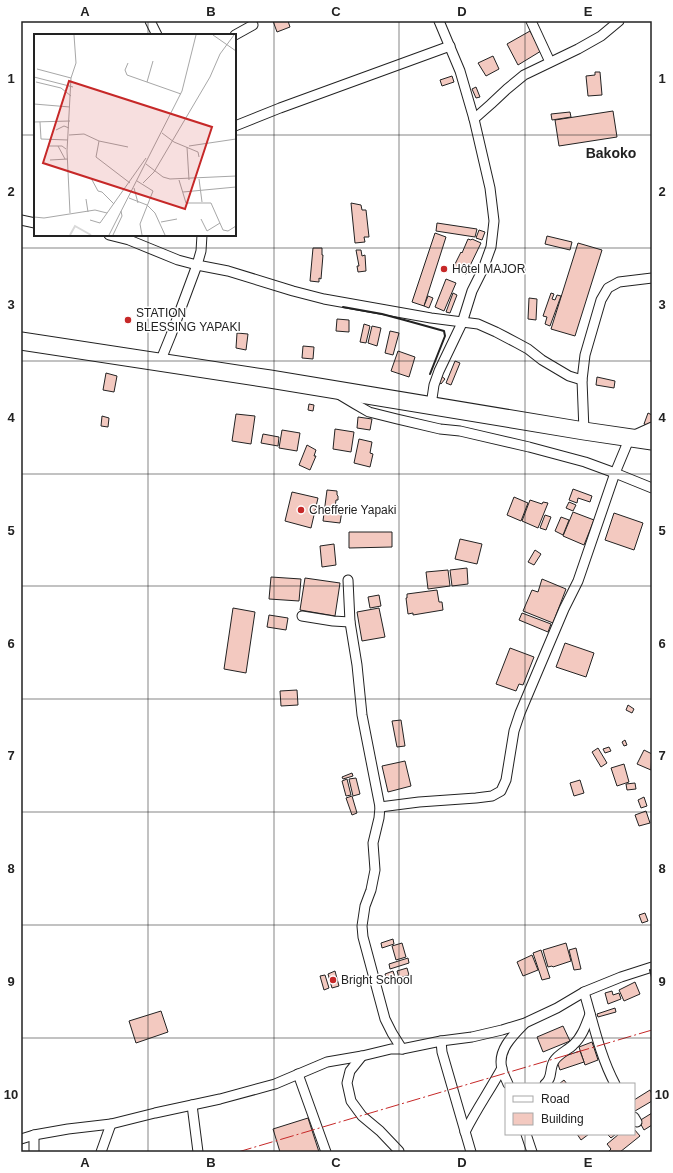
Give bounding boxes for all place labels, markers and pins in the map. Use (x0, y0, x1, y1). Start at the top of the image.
place label: Hôtel MAJOR (452, 262, 526, 276)
marker: Hôtel MAJOR (439, 264, 449, 274)
place label: STATION BLESSING YAPAKI (136, 306, 241, 334)
marker: STATION BLESSING YAPAKI (123, 315, 133, 325)
place label: Chefferie Yapaki (309, 503, 396, 517)
marker: Chefferie Yapaki (296, 505, 306, 515)
place label: Bright School (341, 973, 412, 987)
marker: Bright School (328, 975, 338, 985)

